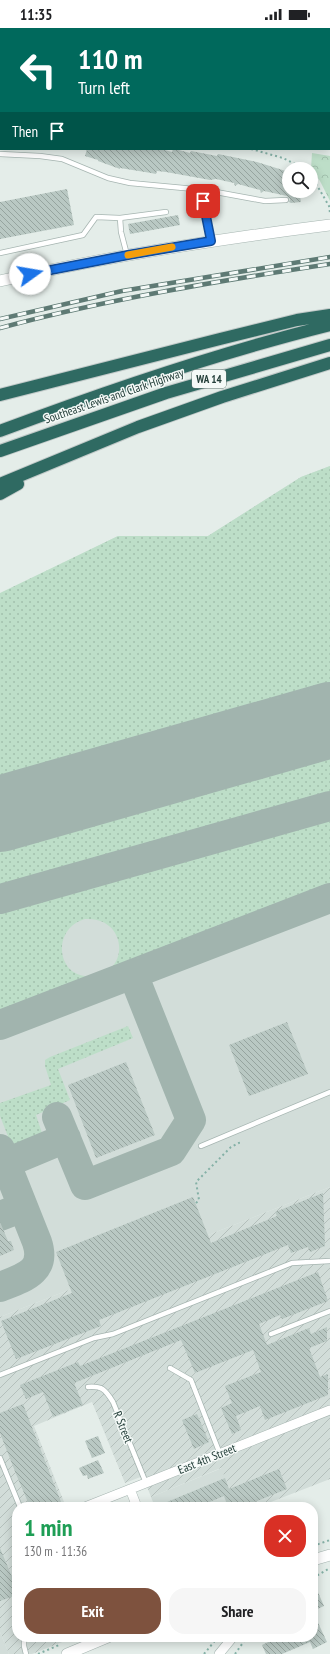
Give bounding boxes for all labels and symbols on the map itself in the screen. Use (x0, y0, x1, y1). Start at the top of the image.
pin (186, 184, 220, 218)
position arrow (9, 253, 51, 295)
street label: Southeast Lewis and Clark Highway (42, 364, 186, 426)
road number: WA 14 (192, 370, 226, 388)
street label: R Street (110, 1409, 137, 1446)
street label: East 4th Street (176, 1440, 239, 1477)

